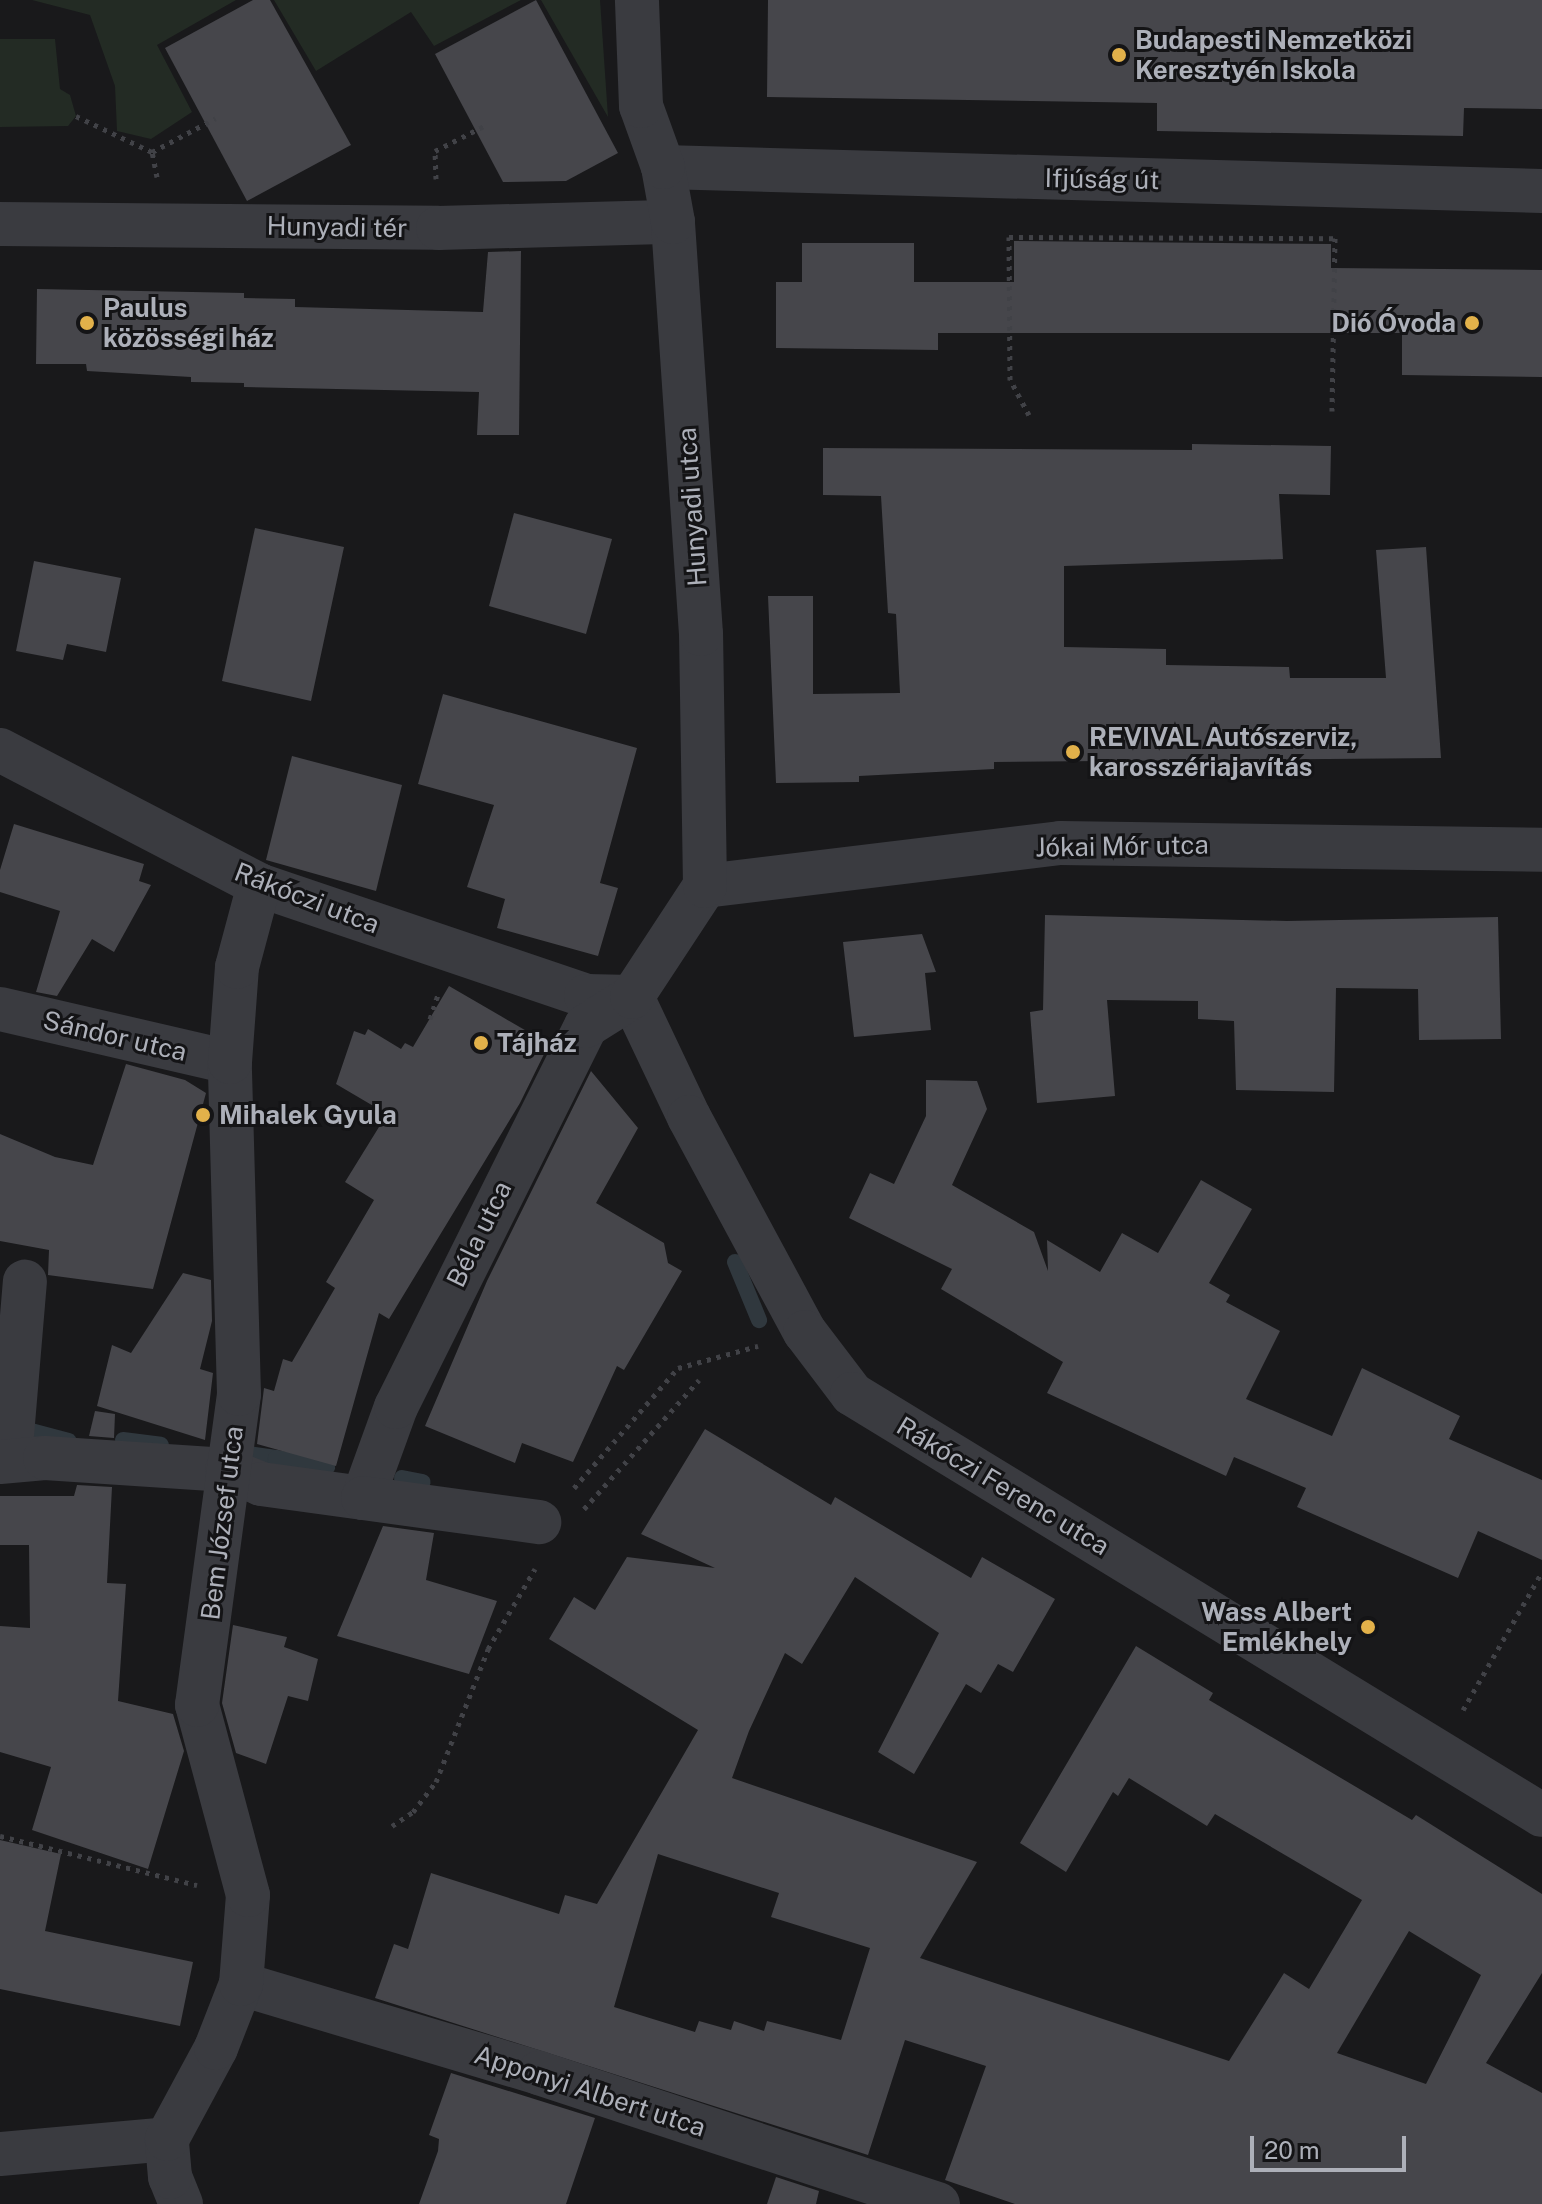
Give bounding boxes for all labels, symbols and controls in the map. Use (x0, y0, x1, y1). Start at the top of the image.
place label: Budapesti Nemzetközi Keresztyén Iskola (1135, 24, 1412, 86)
marker: Budapesti Nemzetközi Keresztyén Iskola (1110, 46, 1128, 64)
street label: Ifjúság út (1044, 162, 1160, 196)
street label: Hunyadi tér (266, 210, 408, 244)
place label: Paulus közösségi ház (103, 292, 274, 354)
place label: Dió Óvoda (1331, 307, 1456, 339)
marker: Paulus közösségi ház (78, 314, 96, 332)
marker: Dió Óvoda (1463, 314, 1481, 332)
street label: Hunyadi utca (671, 426, 713, 588)
place label: REVIVAL Autószerviz, karosszériajavítás (1089, 721, 1357, 782)
marker: REVIVAL Autószerviz, karosszériajavítás (1064, 743, 1082, 761)
street label: Jókai Mór utca (1035, 829, 1209, 863)
street label: Rákóczi utca (230, 856, 384, 940)
street label: Sándor utca (40, 1004, 190, 1068)
place label: Tájház (497, 1027, 577, 1059)
marker: Tájház (472, 1034, 490, 1052)
place label: Mihalek Gyula (219, 1099, 397, 1131)
marker: Mihalek Gyula (194, 1106, 212, 1124)
street label: Béla utca (440, 1176, 518, 1292)
street label: Rákóczi Ferenc utca (891, 1410, 1115, 1562)
street label: Bem József utca (195, 1424, 249, 1622)
place label: Wass Albert Emlékhely (1201, 1596, 1352, 1658)
marker: Wass Albert Emlékhely (1359, 1618, 1377, 1636)
street label: Apponyi Albert utca (470, 2039, 710, 2143)
scale bar (1254, 2120, 1410, 2170)
text: 20 m (1264, 2136, 1320, 2164)

